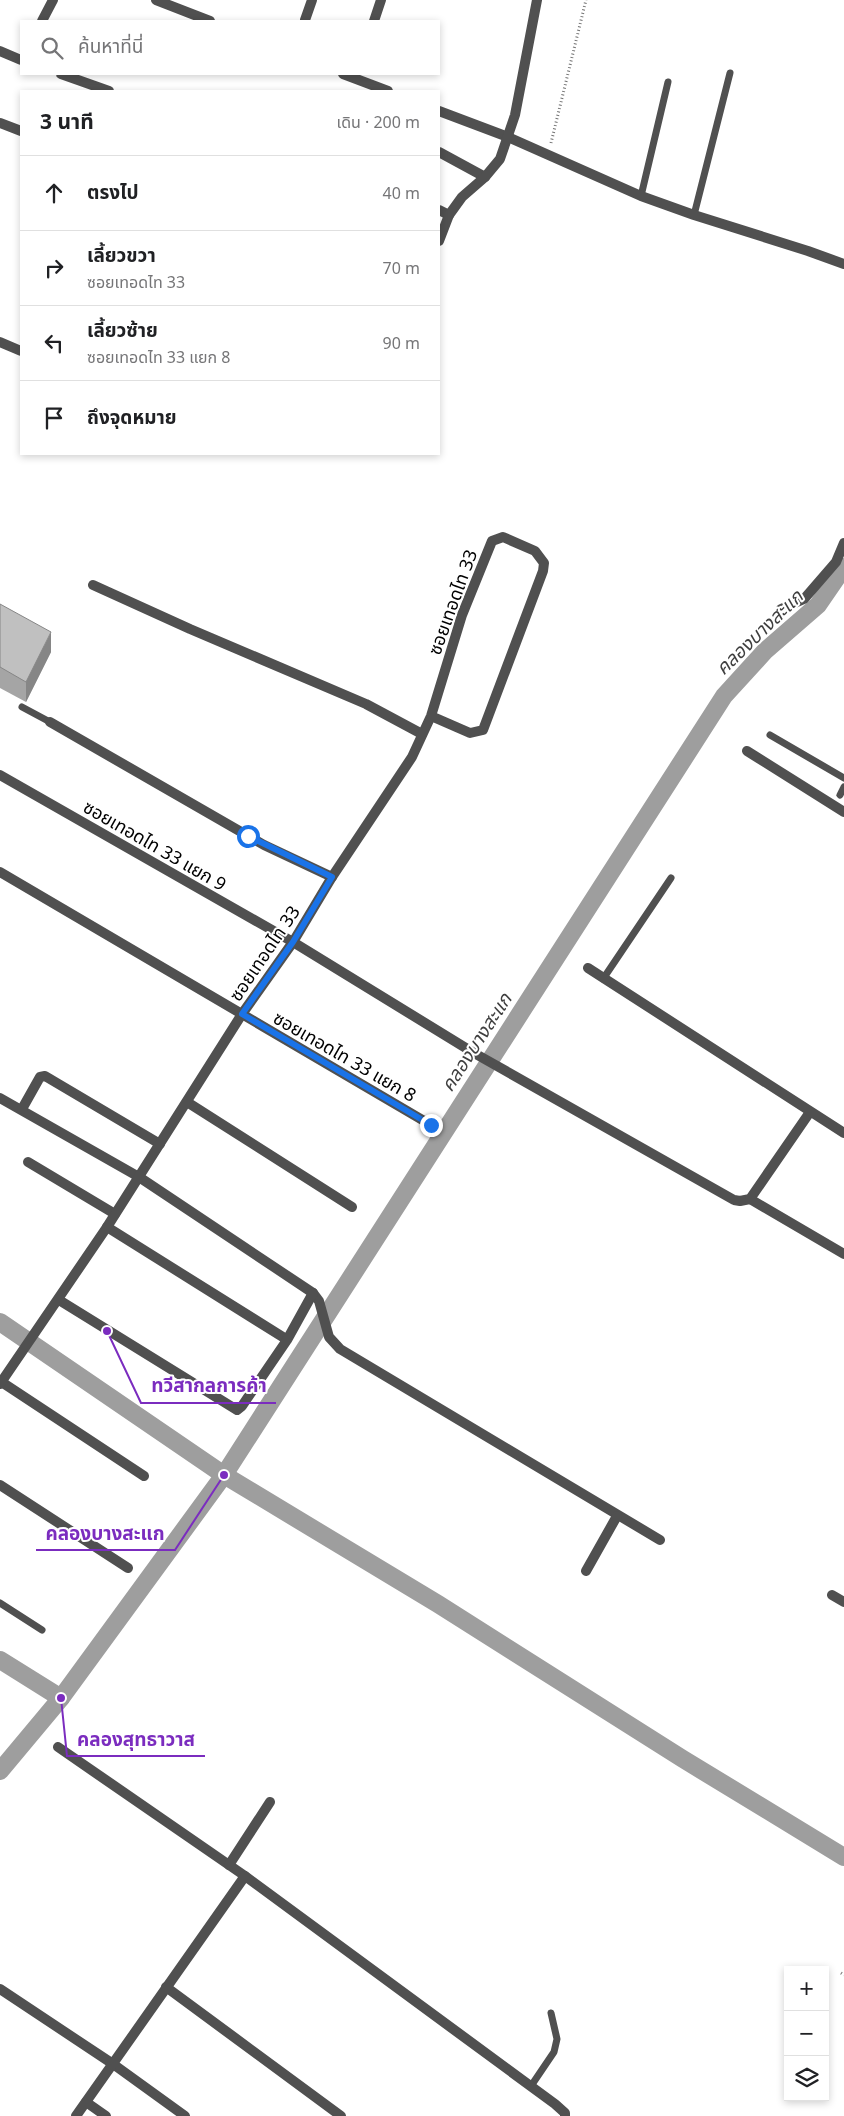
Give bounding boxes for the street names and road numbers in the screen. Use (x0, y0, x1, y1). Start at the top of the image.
street label: ซอยเทอดไท 33 (422, 546, 482, 658)
street label: ซอยเทอดไท 33 แยก 9 (79, 794, 231, 896)
street label: ซอยเทอดไท 33 (223, 901, 305, 1005)
street label: ซอยเทอดไท 33 แยก 8 (269, 1005, 421, 1107)

